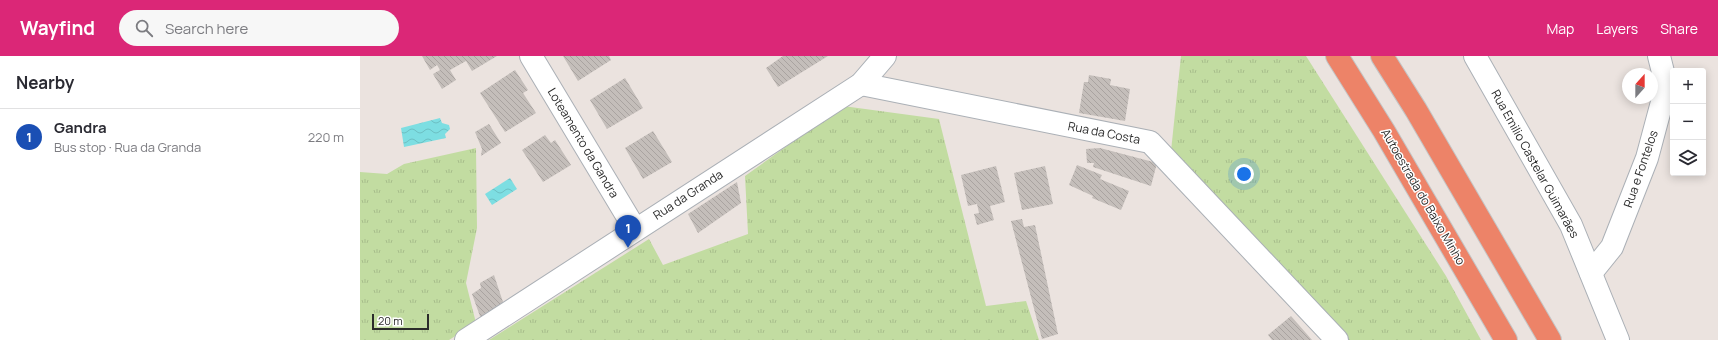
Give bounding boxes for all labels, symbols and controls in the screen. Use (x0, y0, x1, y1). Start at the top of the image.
search box (119, 10, 399, 46)
text: Wayfind (20, 15, 95, 41)
icon: search (133, 17, 155, 39)
text: Search here (165, 18, 248, 39)
text: Map (1546, 19, 1574, 38)
text: Layers (1596, 19, 1638, 38)
text: Share (1660, 19, 1698, 38)
north arrow (1622, 68, 1658, 104)
map controls (1670, 68, 1706, 176)
button: + (1670, 68, 1706, 104)
text: Nearby (16, 71, 74, 94)
street label: Loteamento da Gandra (544, 84, 623, 201)
street label: Rua Emilio Castelar Guimarães (1487, 86, 1583, 241)
button: − (1670, 104, 1706, 140)
text: Gandra (54, 117, 107, 138)
street label: Rua da Costa (1066, 117, 1142, 148)
street label: Autoestrada do Baixo Minho (1377, 126, 1469, 268)
text: 1 (26, 128, 32, 146)
text: 220 m (308, 128, 344, 146)
street label: Rua e Fontelos (1619, 128, 1662, 210)
text: Bus stop · Rua da Granda (54, 138, 201, 156)
button: layers (1670, 140, 1706, 176)
your location (1234, 164, 1254, 184)
street label: Rua da Granda (650, 166, 726, 223)
pin: 1 (615, 215, 641, 248)
scale bar (372, 312, 429, 331)
text: 20 m (378, 313, 403, 328)

